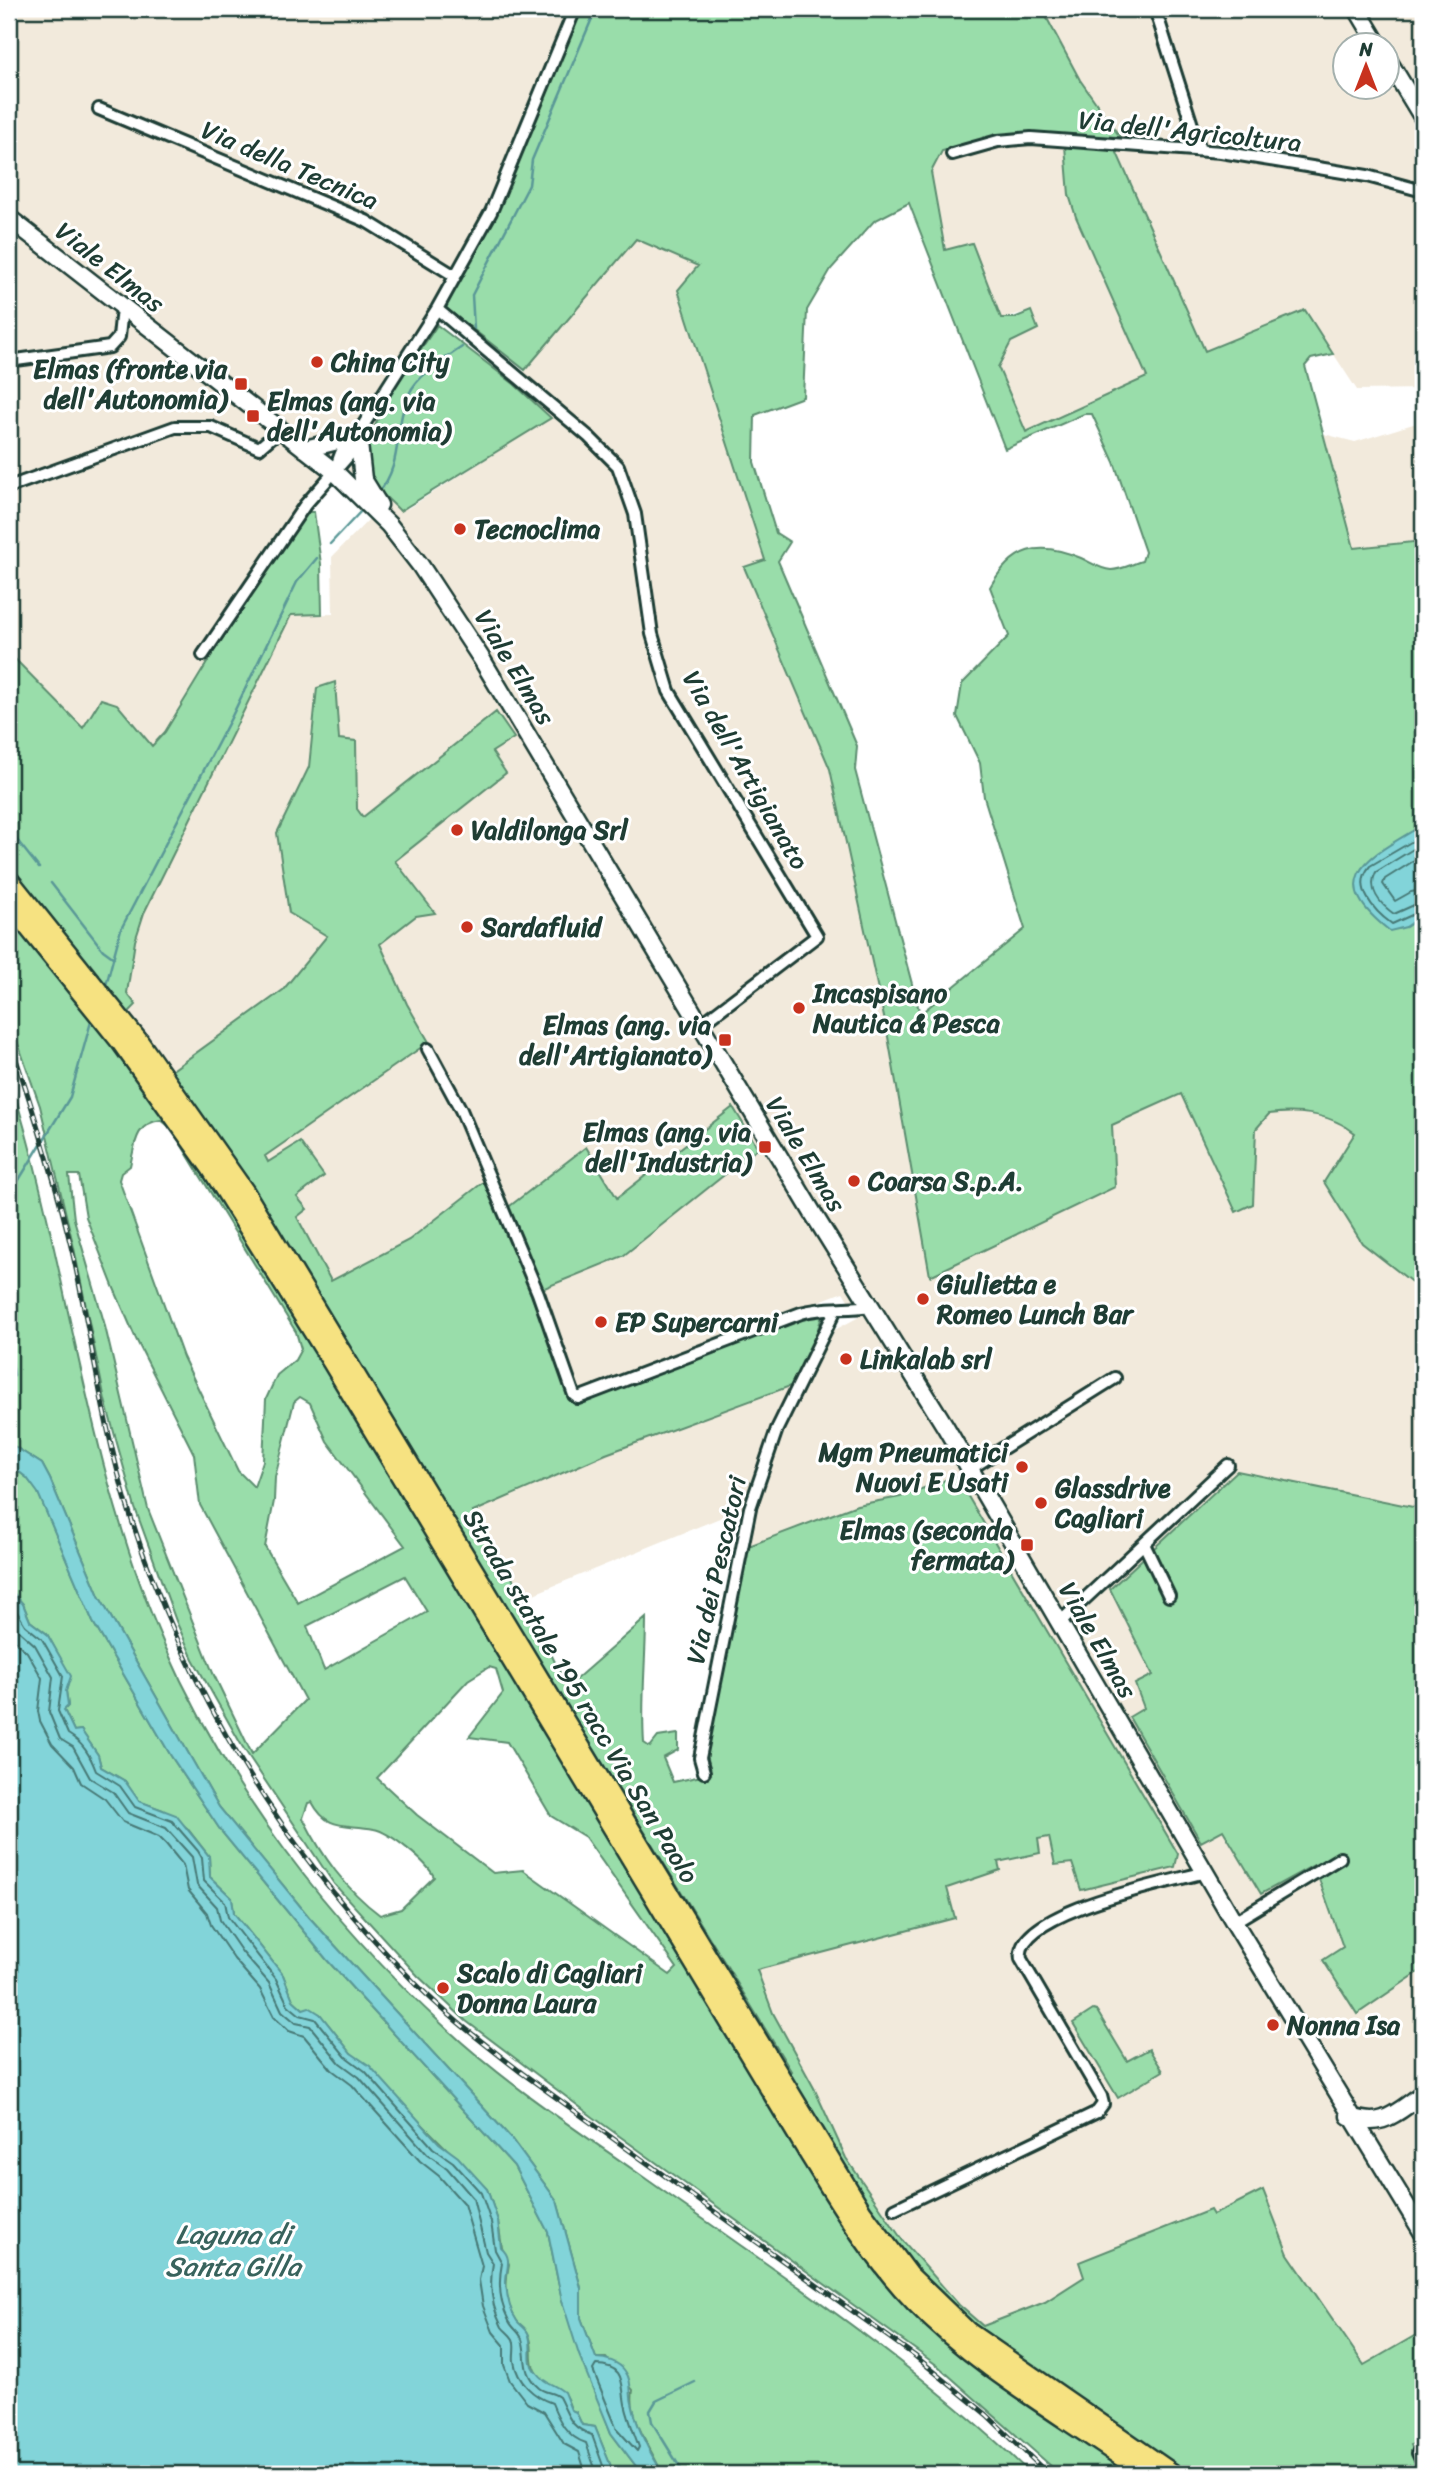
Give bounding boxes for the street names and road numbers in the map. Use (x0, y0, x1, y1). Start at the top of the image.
street label: Via dell'Agricoltura (1076, 96, 1304, 166)
street label: Via della Tecnica (194, 107, 386, 223)
street label: Viale Elmas (45, 209, 176, 326)
street label: Viale Elmas (462, 600, 569, 735)
street label: Via dell'Artigianato (670, 661, 822, 879)
street label: Viale Elmas (753, 1087, 860, 1222)
street label: Via dei Pescatori (672, 1470, 760, 1669)
street label: Strada statale 195 racc Via San Paolo (450, 1499, 712, 1893)
street label: Viale Elmas (1046, 1573, 1151, 1708)

